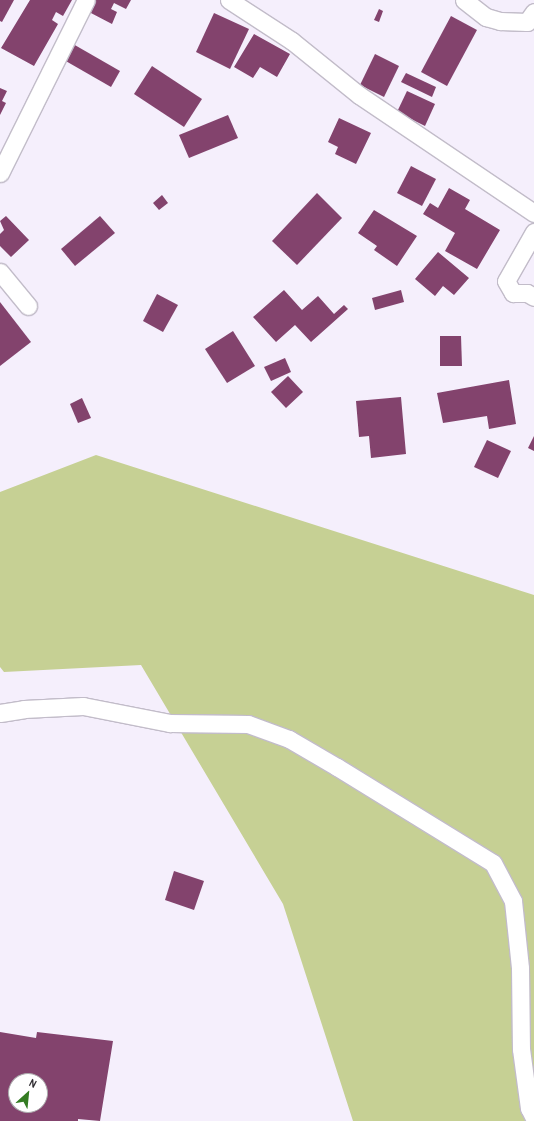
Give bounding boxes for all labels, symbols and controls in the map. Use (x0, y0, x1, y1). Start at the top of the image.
north arrow (8, 1073, 48, 1113)
text: N (27, 1075, 39, 1091)

